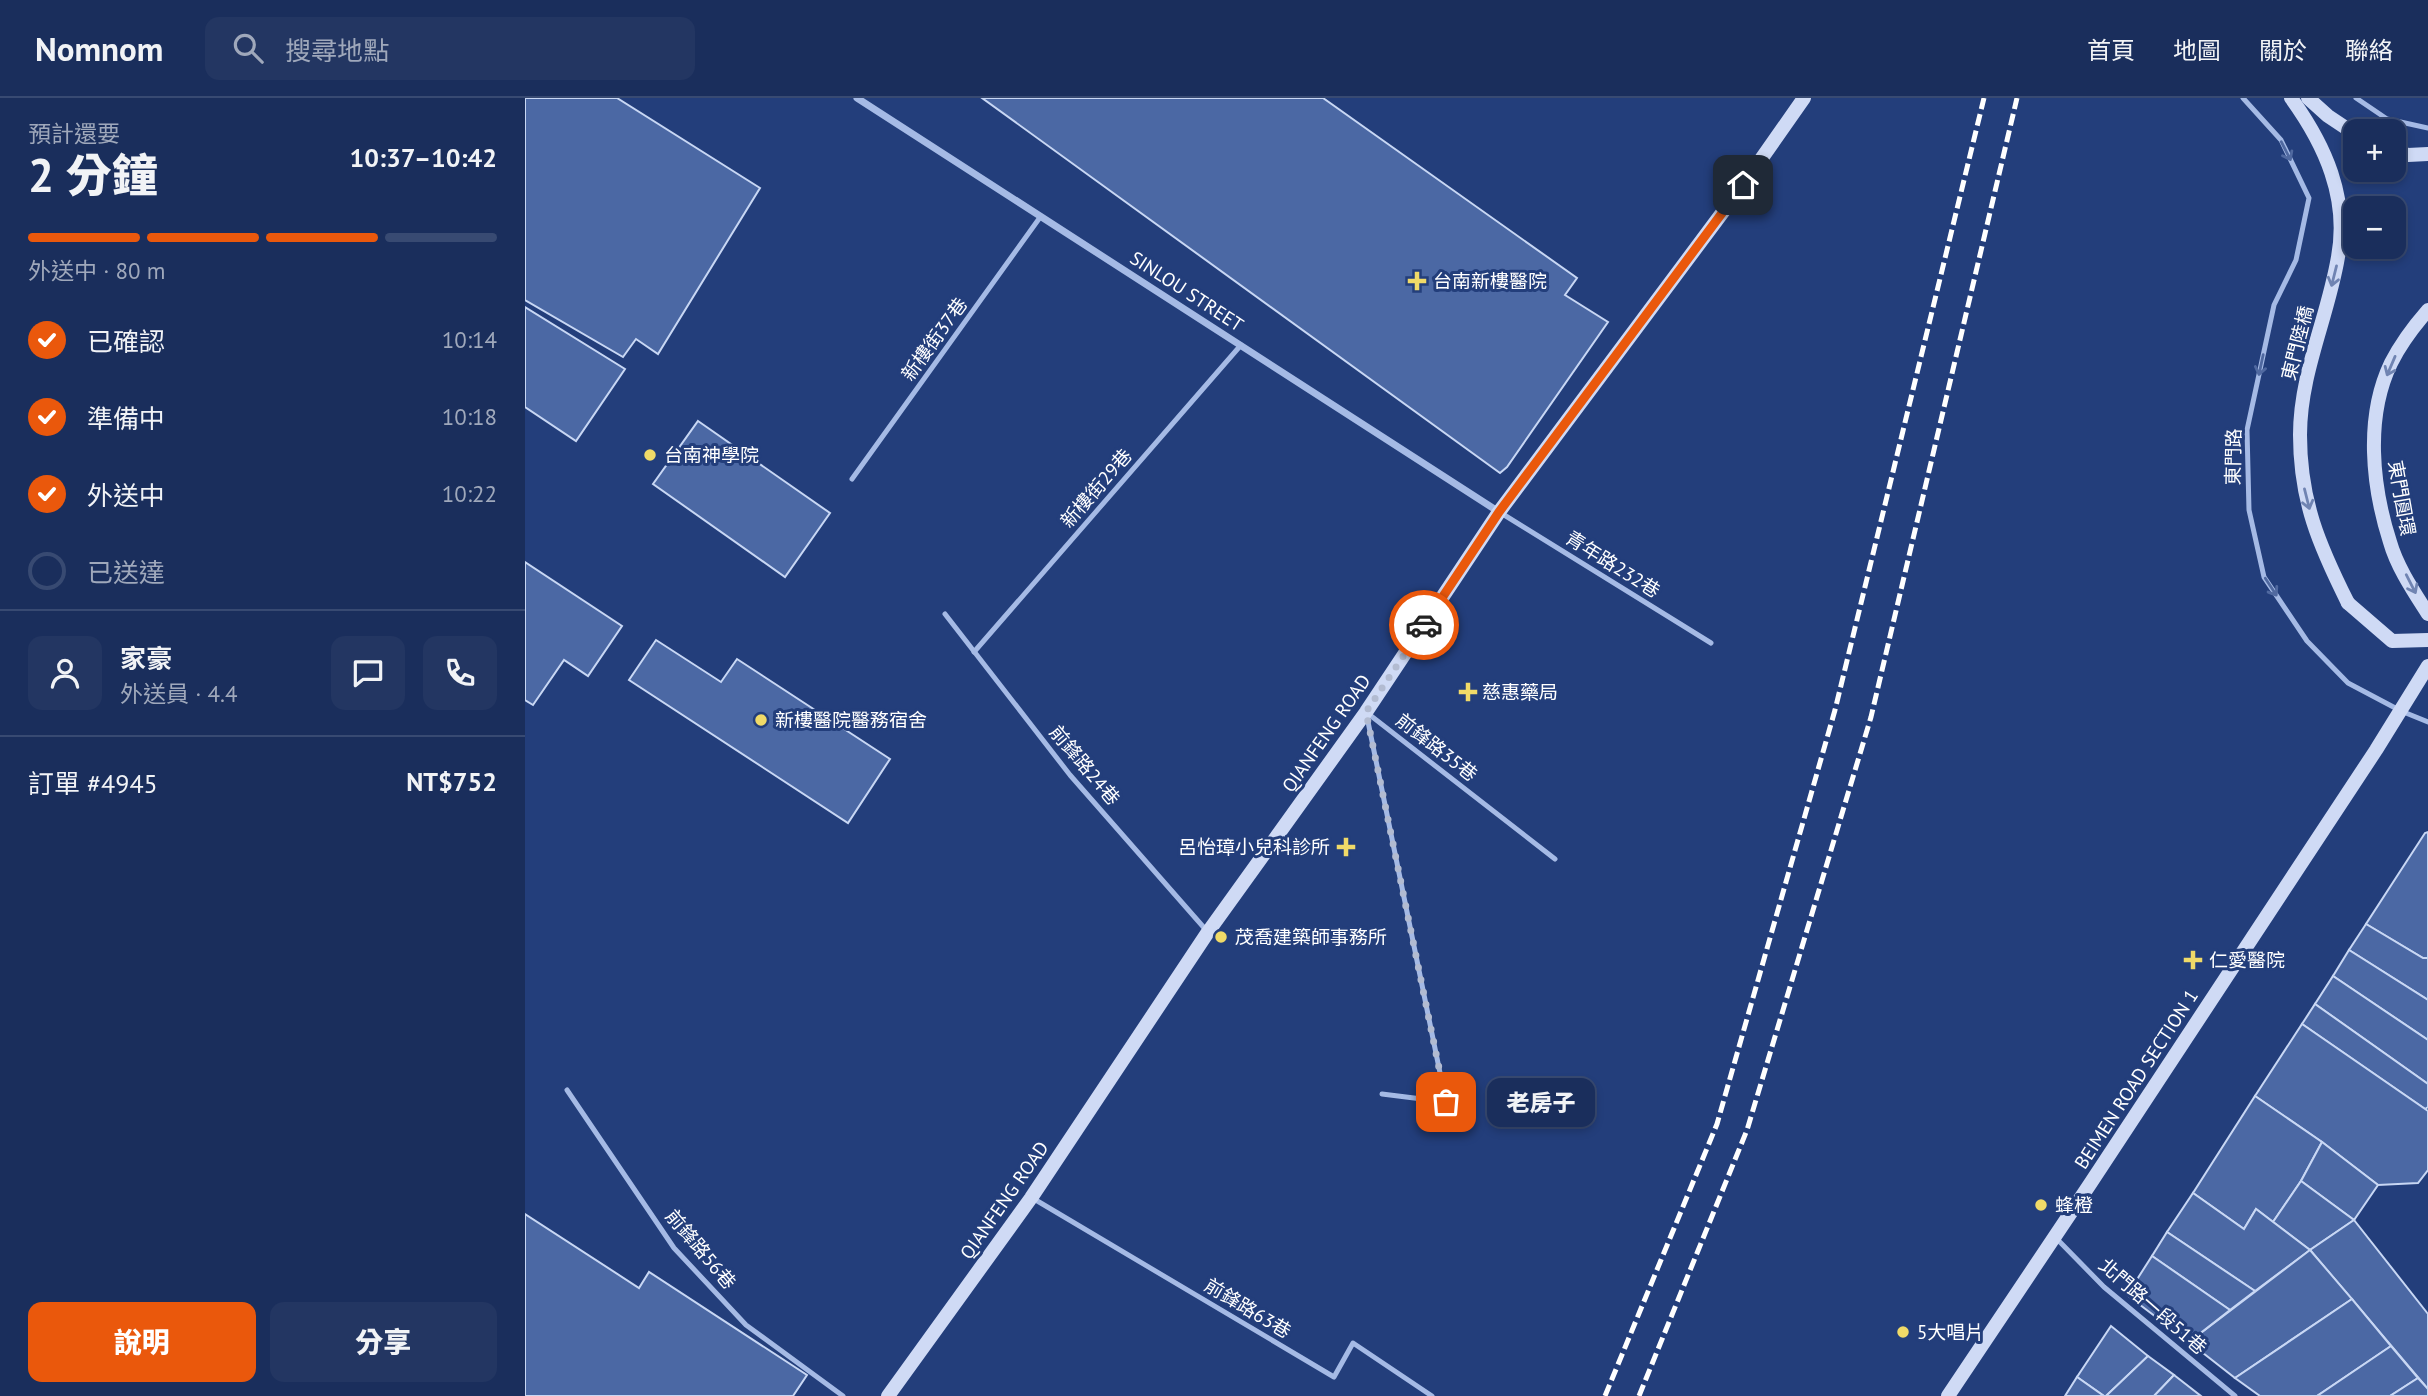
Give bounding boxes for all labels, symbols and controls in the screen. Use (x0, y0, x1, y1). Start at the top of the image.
search box (205, 17, 695, 80)
text: Nomnom (35, 27, 163, 70)
icon: search (229, 29, 267, 67)
text: 搜尋地點 (285, 34, 389, 67)
text: 首頁 (2087, 35, 2135, 66)
text: 地圖 (2173, 35, 2221, 66)
text: 關於 (2259, 35, 2307, 66)
text: 聯絡 (2345, 35, 2393, 66)
text: 預計還要 (28, 119, 120, 148)
map controls (2343, 119, 2406, 259)
button: + (2343, 119, 2406, 182)
one-way arrow (2279, 140, 2293, 161)
text: 10:37–10:42 (350, 141, 497, 174)
text: 2 分鐘 (28, 145, 158, 205)
pin (1713, 155, 1773, 215)
icon: home (1724, 166, 1762, 204)
button: − (2343, 196, 2406, 259)
street label: SINLOU STREET (1126, 245, 1249, 337)
text: 外送中 · 80 m (28, 256, 165, 285)
one-way arrow (2327, 264, 2340, 287)
place label: 台南新樓醫院 (1433, 269, 1547, 293)
marker: 台南新樓醫院 (1407, 271, 1427, 291)
street label: 新樓街37巷 (896, 293, 972, 385)
street label: 東門陸橋 (2276, 303, 2318, 383)
icon: check (28, 321, 66, 359)
text: 已確認 (87, 325, 165, 358)
text: 10:14 (442, 325, 497, 354)
one-way arrow (2254, 353, 2267, 376)
one-way arrow (2384, 355, 2397, 376)
icon: check (28, 398, 66, 436)
text: 準備中 (87, 402, 165, 435)
text: 10:18 (442, 402, 497, 431)
street label: 東門路 (2221, 428, 2245, 486)
place label: 台南神學院 (664, 443, 759, 467)
street label: 新樓街29巷 (1055, 444, 1137, 532)
marker: 台南神學院 (642, 447, 658, 463)
street label: 東門圓環 (2384, 458, 2420, 538)
icon: check (28, 475, 66, 513)
text: 外送中 (87, 479, 165, 512)
text: 10:22 (442, 479, 497, 508)
one-way arrow (2301, 487, 2314, 510)
street label: 青年路232巷 (1561, 525, 1665, 603)
text: 已送達 (87, 556, 165, 589)
one-way arrow (2404, 574, 2418, 594)
one-way arrow (2264, 577, 2279, 596)
courier (1389, 590, 1459, 660)
icon: car (1405, 606, 1443, 644)
button: person (28, 636, 102, 710)
button: chat (331, 636, 405, 710)
button: phone (423, 636, 497, 710)
text: 家豪 (120, 642, 172, 675)
street label: QIANFENG ROAD (1276, 669, 1376, 797)
text: 外送員 · 4.4 (120, 679, 237, 708)
place label: 慈惠藥局 (1482, 680, 1558, 704)
marker: 慈惠藥局 (1460, 684, 1476, 700)
place label: 新樓醫院醫務宿舍 (775, 708, 927, 732)
street label: 前鋒路35巷 (1392, 708, 1482, 786)
marker: 新樓醫院醫務宿舍 (753, 712, 769, 728)
street label: 前鋒路24巷 (1045, 720, 1125, 810)
text: NT$752 (406, 765, 497, 798)
text: 訂單 #4945 (28, 767, 158, 800)
place label: 呂怡璋小兒科診所 (1178, 835, 1330, 859)
marker: 呂怡璋小兒科診所 (1336, 837, 1356, 857)
place label: 茂喬建築師事務所 (1235, 925, 1387, 949)
marker: 茂喬建築師事務所 (1213, 929, 1229, 945)
place label: 仁愛醫院 (2209, 948, 2285, 972)
marker: 仁愛醫院 (2183, 950, 2203, 970)
street label: BEIMEN ROAD SECTION 1 (2069, 985, 2203, 1173)
pin (1416, 1072, 1476, 1132)
callout: 老房子 (1488, 1077, 1597, 1126)
icon: bag (1427, 1083, 1465, 1121)
text: 老房子 (1507, 1088, 1576, 1117)
street label: QIANFENG ROAD (954, 1136, 1054, 1264)
place label: 蜂橙 (2055, 1193, 2093, 1217)
marker: 蜂橙 (2033, 1197, 2049, 1213)
street label: 前鋒路56巷 (661, 1204, 741, 1294)
street label: 北門路一段51巷 (2094, 1253, 2212, 1359)
street label: 前鋒路63巷 (1200, 1273, 1296, 1343)
button: 說明 (28, 1302, 256, 1382)
button: 分享 (270, 1302, 497, 1382)
place label: 5大唱片 (1917, 1320, 1984, 1344)
marker: 5大唱片 (1895, 1324, 1911, 1340)

